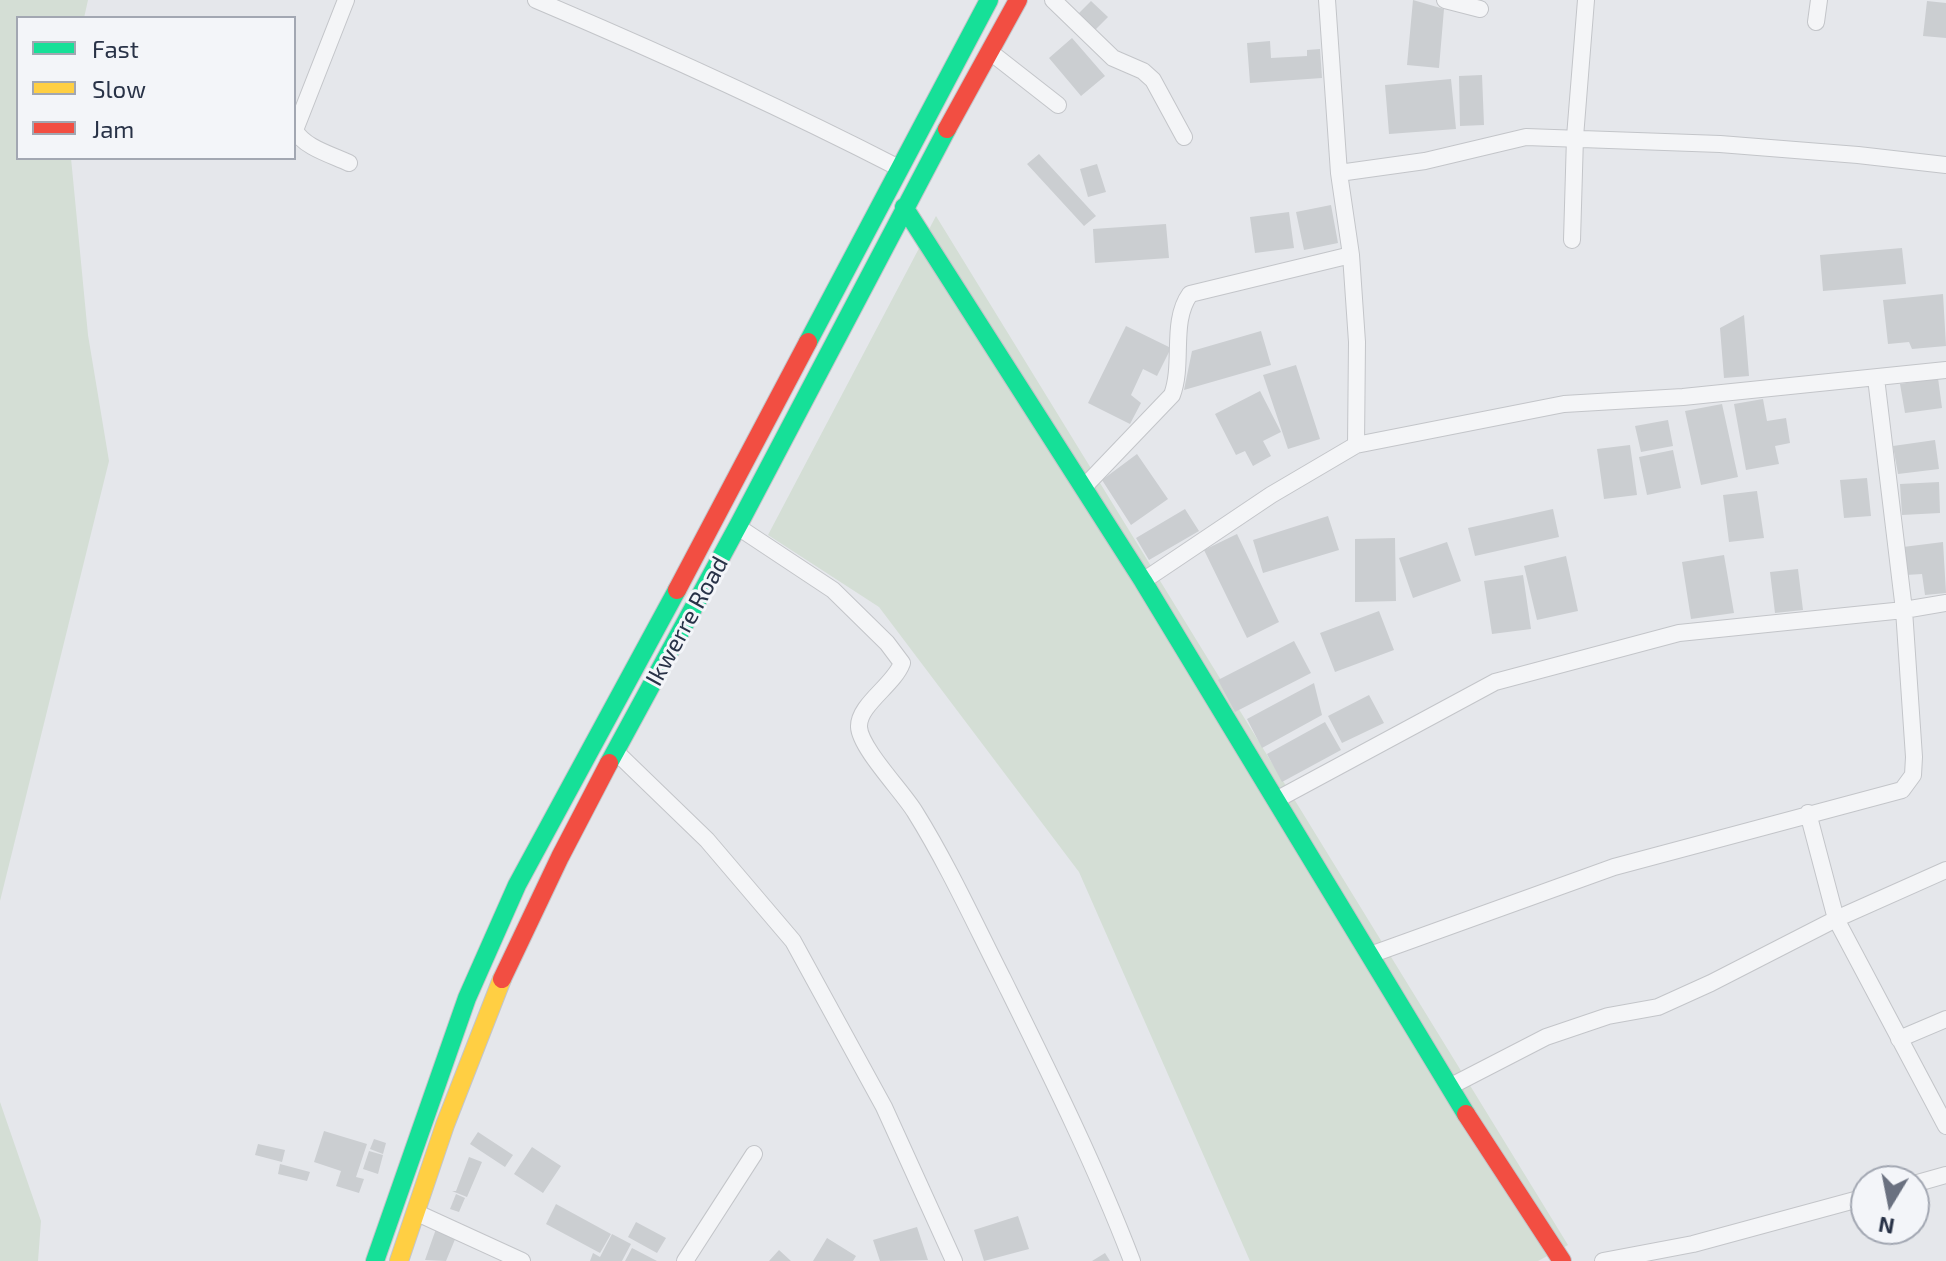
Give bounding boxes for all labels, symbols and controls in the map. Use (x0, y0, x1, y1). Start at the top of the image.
legend (16, 16, 296, 160)
text: Fast (92, 34, 139, 63)
text: Slow (92, 74, 146, 103)
text: Jam (92, 114, 134, 143)
street label: Ikwerre Road (640, 551, 734, 691)
north arrow (1850, 1165, 1930, 1245)
text: N (1876, 1212, 1896, 1241)

